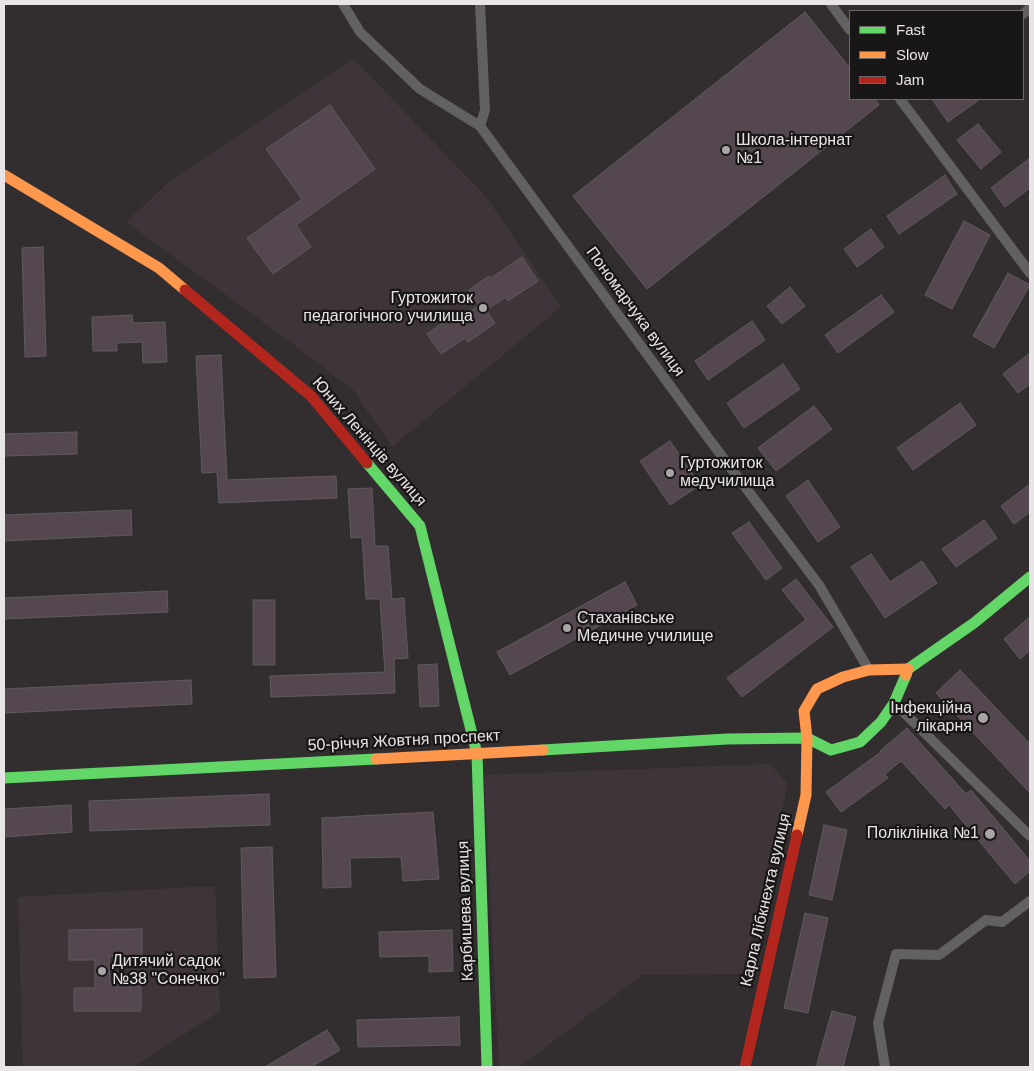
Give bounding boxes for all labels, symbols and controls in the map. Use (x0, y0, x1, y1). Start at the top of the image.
legend (849, 10, 1024, 100)
text: Fast (896, 21, 925, 38)
text: Slow (896, 46, 929, 63)
text: Jam (896, 71, 924, 88)
place label: Школа-інтернат №1 (736, 131, 852, 169)
marker: Школа-інтернат №1 (720, 144, 732, 156)
street label: Пономарчука вулиця (582, 243, 688, 381)
place label: Гуртожиток педагогічного училища (303, 289, 473, 327)
marker: Гуртожиток педагогічного училища (477, 302, 489, 314)
street label: Юних Ленінців вулиця (308, 374, 430, 510)
place label: Гуртожиток медучилища (680, 454, 774, 492)
marker: Гуртожиток медучилища (664, 467, 676, 479)
place label: Стаханівське Медичне училище (577, 609, 713, 647)
marker: Стаханівське Медичне училище (561, 622, 573, 634)
place label: Інфекційна лікарня (890, 699, 972, 737)
marker: Інфекційна лікарня (976, 711, 990, 725)
street label: 50-річчя Жовтня проспект (307, 726, 501, 756)
street label: Карла Лібкнехта вулиця (737, 812, 795, 988)
place label: Поліклініка №1 (867, 824, 979, 844)
marker: Поліклініка №1 (983, 827, 997, 841)
street label: Карбишева вулиця (454, 840, 478, 982)
place label: Дитячий садок №38 "Сонечко" (112, 952, 225, 990)
marker: Дитячий садок №38 "Сонечко" (96, 965, 108, 977)

